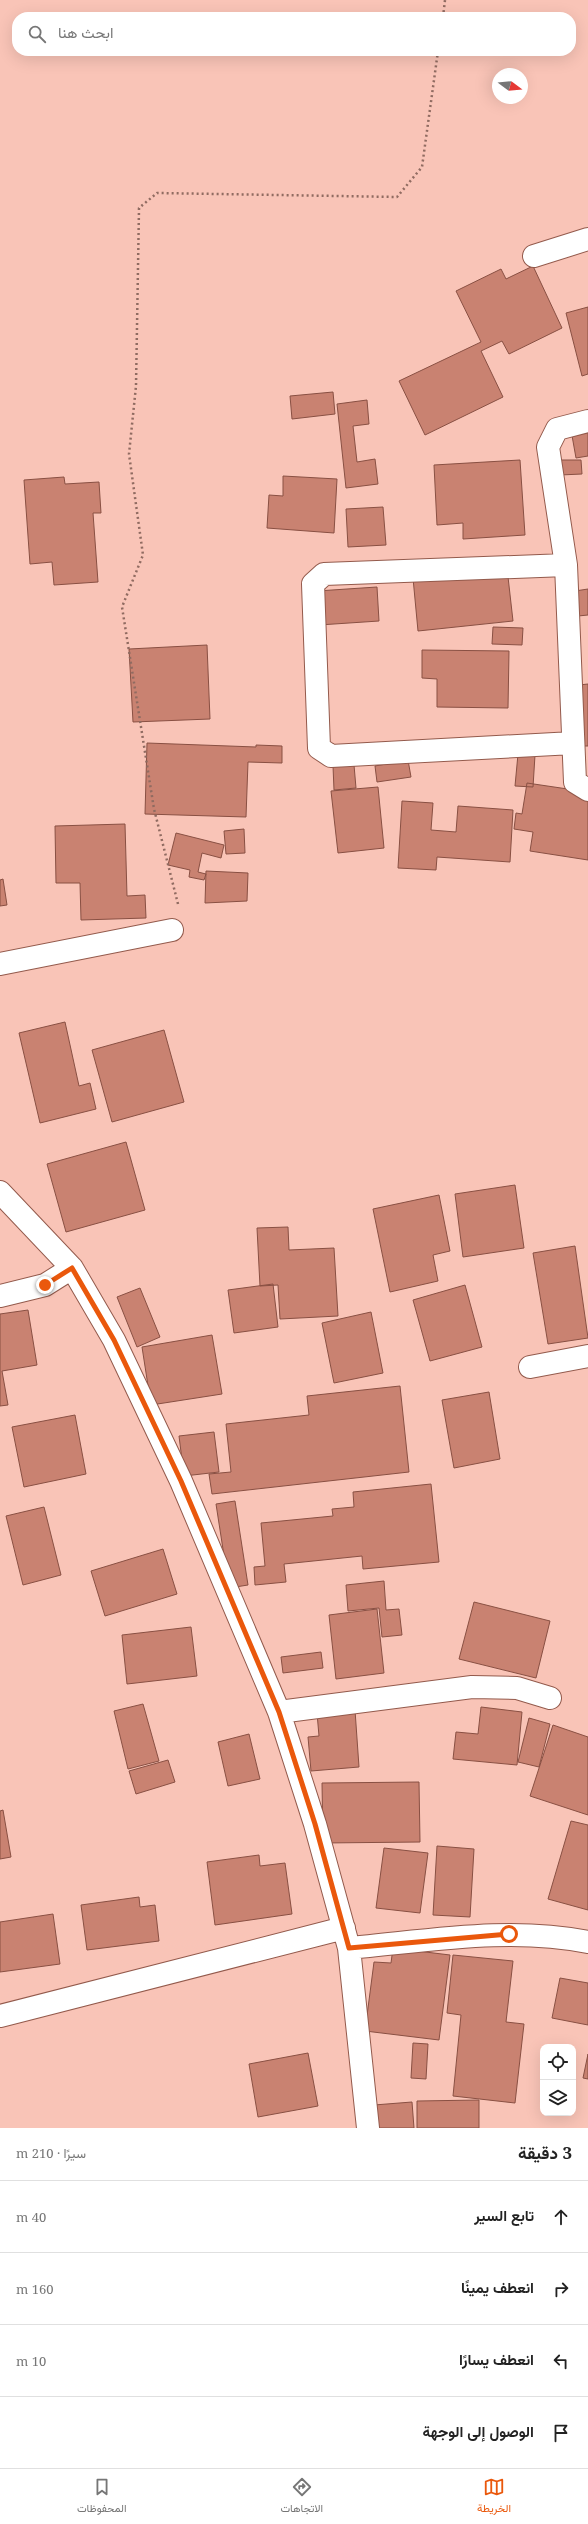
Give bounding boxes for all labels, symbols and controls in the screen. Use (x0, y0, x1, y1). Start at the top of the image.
search box (12, 12, 576, 56)
text: ابحث هنا (58, 22, 113, 42)
icon: search (26, 23, 48, 45)
north arrow (492, 68, 528, 104)
route end (36, 1276, 54, 1294)
route start (500, 1925, 518, 1943)
map controls (540, 2044, 576, 2116)
button: locate (540, 2044, 576, 2080)
button: layers (540, 2080, 576, 2116)
text: 3 دقيقة (518, 2141, 572, 2164)
text: سيرًا · 210 m (16, 2144, 86, 2162)
text: تابع السير (474, 2205, 534, 2225)
icon: ahead (550, 2206, 572, 2228)
text: 40 m (16, 2208, 46, 2226)
text: انعطف يمينًا (461, 2277, 534, 2297)
icon: right (550, 2278, 572, 2300)
text: 160 m (16, 2280, 54, 2298)
text: انعطف يسارًا (459, 2349, 534, 2369)
icon: left (550, 2350, 572, 2372)
text: 10 m (16, 2352, 46, 2370)
text: الوصول إلى الوجهة (423, 2421, 534, 2441)
icon: arrive (550, 2422, 572, 2444)
tab: المحفوظات (77, 2476, 127, 2518)
tab: الاتجاهات (280, 2476, 323, 2518)
tab: الخريطة (477, 2476, 511, 2518)

